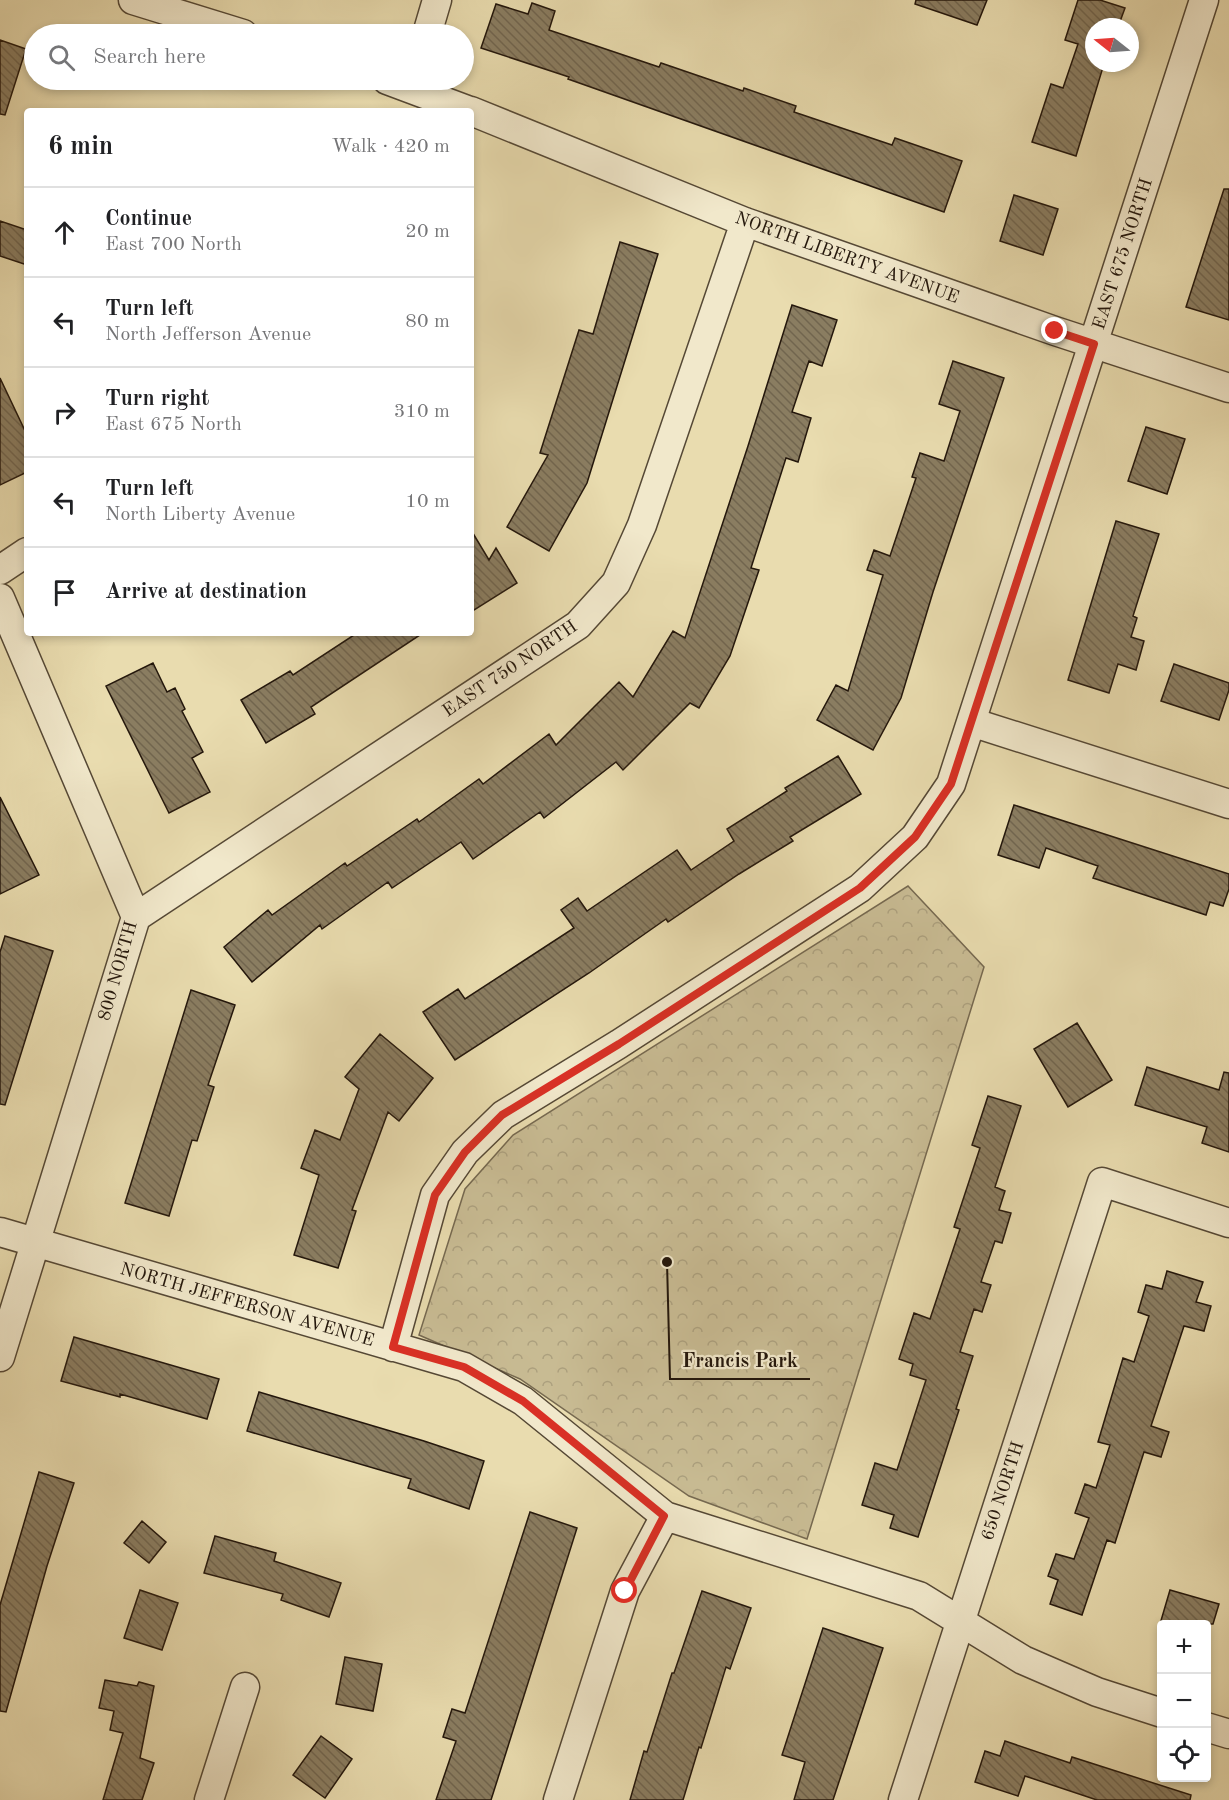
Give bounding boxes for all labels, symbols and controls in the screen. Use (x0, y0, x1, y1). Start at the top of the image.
north arrow (1085, 18, 1139, 72)
search box (24, 24, 474, 90)
icon: search (45, 41, 78, 74)
text: Search here (93, 46, 206, 68)
text: 6 min (48, 134, 113, 160)
text: Walk · 420 m (331, 137, 450, 157)
street label: EAST 675 NORTH (1090, 176, 1156, 332)
text: Continue (105, 208, 192, 230)
street label: NORTH LIBERTY AVENUE (733, 209, 961, 307)
icon: ahead (48, 216, 81, 249)
text: 20 m (405, 222, 450, 242)
text: East 700 North (105, 235, 242, 255)
text: Turn left (105, 298, 194, 320)
icon: left (48, 306, 81, 339)
text: 80 m (405, 312, 450, 332)
route end (1041, 317, 1067, 343)
text: North Jefferson Avenue (105, 325, 311, 345)
text: Turn right (105, 388, 209, 410)
icon: right (48, 396, 81, 429)
text: 310 m (394, 402, 450, 422)
text: East 675 North (105, 415, 242, 435)
text: Turn left (105, 478, 194, 500)
icon: left (48, 486, 81, 519)
text: 10 m (405, 492, 450, 512)
text: North Liberty Avenue (105, 505, 295, 525)
icon: arrive (48, 576, 81, 609)
text: Arrive at destination (105, 581, 307, 603)
street label: EAST 750 NORTH (439, 617, 581, 721)
street label: 800 NORTH (95, 919, 141, 1023)
street label: NORTH JEFFERSON AVENUE (118, 1260, 376, 1350)
callout: Francis Park (670, 1341, 810, 1379)
text: Francis Park (682, 1352, 798, 1372)
street label: 650 NORTH (979, 1439, 1027, 1543)
route start (611, 1577, 637, 1603)
map controls (1157, 1620, 1211, 1782)
button: + (1157, 1620, 1211, 1674)
button: − (1157, 1674, 1211, 1728)
button: locate (1157, 1728, 1211, 1782)

